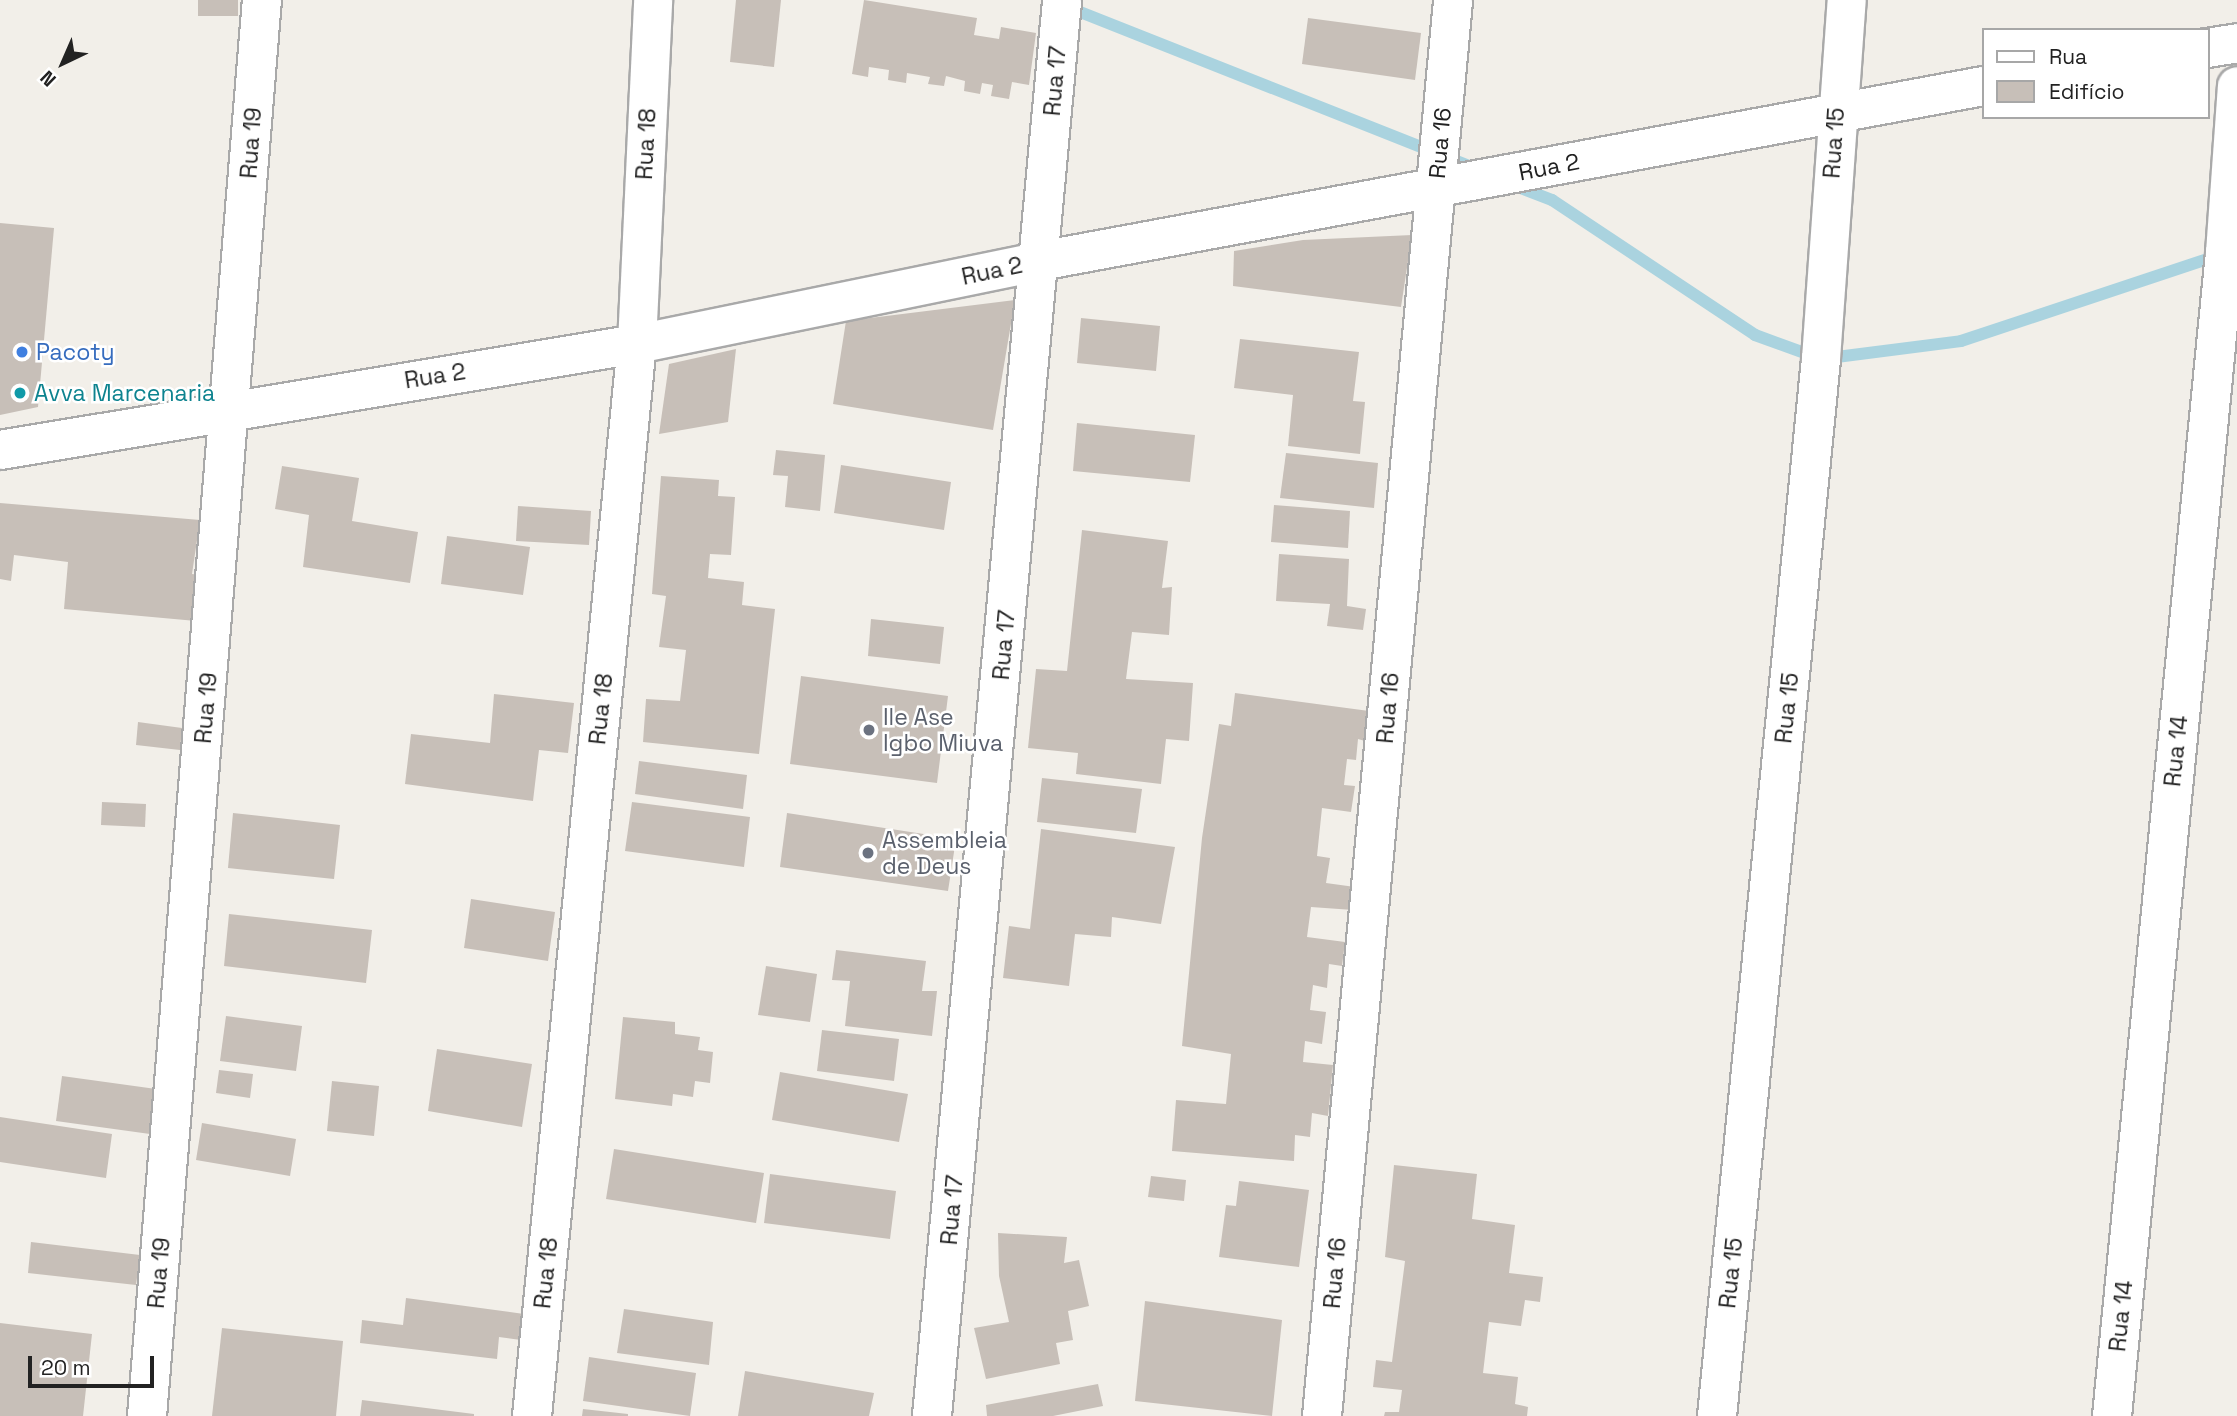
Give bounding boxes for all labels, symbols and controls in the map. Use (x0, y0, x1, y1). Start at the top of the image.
north arrow (28, 28, 98, 98)
legend (1982, 28, 2209, 119)
text: Rua (2049, 43, 2087, 70)
street label: Rua 17 (1038, 45, 1072, 117)
text: N (35, 65, 61, 92)
text: Edifício (2049, 78, 2125, 105)
street label: Rua 19 (235, 106, 267, 180)
street label: Rua 16 (1423, 106, 1457, 180)
street label: Rua 18 (630, 107, 662, 181)
street label: Rua 15 (1818, 107, 1850, 179)
street label: Rua 2 (1516, 148, 1582, 186)
street label: Rua 2 (959, 251, 1025, 291)
place label: Pacoty (36, 338, 115, 366)
marker: Pacoty (14, 344, 30, 360)
street label: Rua 2 (402, 358, 468, 394)
place label: Avva Marcenaria (34, 379, 215, 407)
marker: Avva Marcenaria (12, 385, 28, 401)
street label: Rua 17 (987, 609, 1021, 681)
street label: Rua 19 (189, 671, 223, 745)
street label: Rua 16 (1371, 671, 1405, 745)
street label: Rua 15 (1770, 671, 1804, 745)
street label: Rua 18 (584, 672, 618, 746)
place label: Ile Ase Igbo Miuva (883, 703, 1003, 757)
street label: Rua 14 (2159, 714, 2193, 788)
marker: Ile Ase Igbo Miuva (861, 722, 877, 738)
place label: Assembleia de Deus (882, 826, 1007, 880)
marker: Assembleia de Deus (860, 845, 876, 861)
street label: Rua 17 (935, 1174, 969, 1246)
street label: Rua 19 (142, 1236, 176, 1310)
street label: Rua 18 (529, 1236, 563, 1310)
street label: Rua 16 (1318, 1236, 1352, 1310)
street label: Rua 15 (1714, 1236, 1748, 1310)
street label: Rua 14 (2104, 1279, 2138, 1353)
scale bar (32, 1342, 158, 1386)
text: 20 m (41, 1354, 91, 1381)

